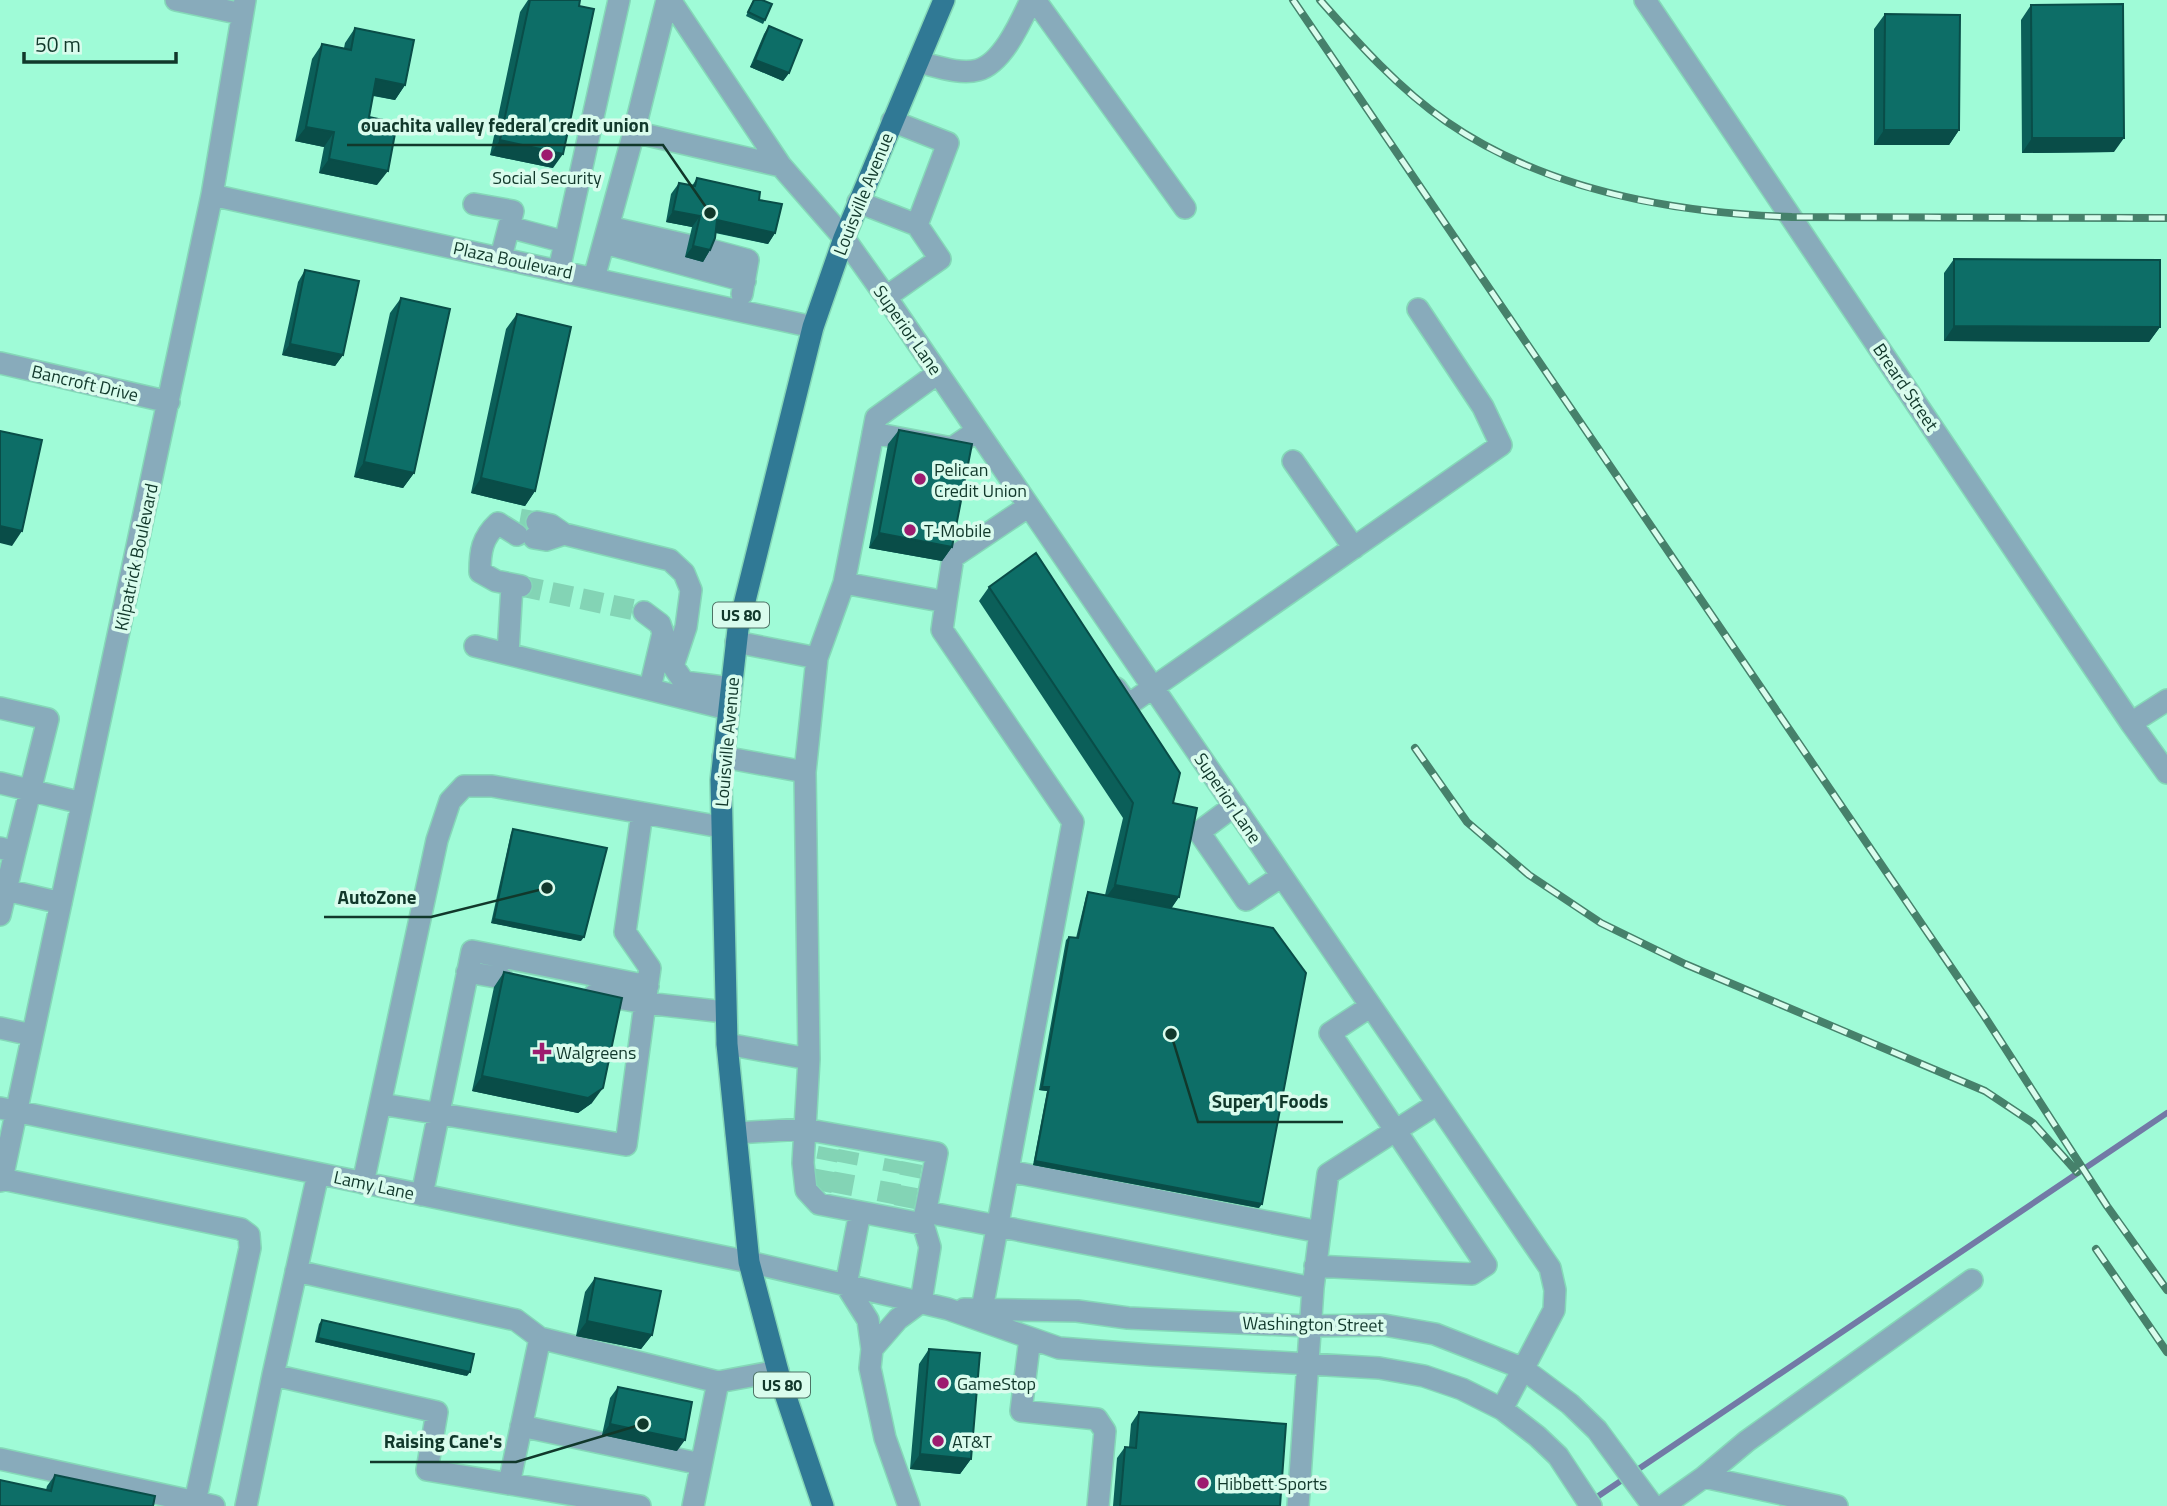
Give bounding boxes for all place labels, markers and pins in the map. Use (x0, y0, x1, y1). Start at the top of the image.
callout: ouachita valley federal credit union (347, 105, 663, 145)
marker: Social Security (539, 147, 555, 163)
place label: Social Security (492, 164, 602, 191)
place label: Pelican Credit Union (934, 456, 1027, 504)
marker: Pelican Credit Union (912, 471, 928, 487)
place label: T-Mobile (924, 517, 991, 544)
marker: T-Mobile (902, 522, 918, 538)
callout: AutoZone (324, 877, 431, 917)
place label: Walgreens (556, 1039, 636, 1066)
marker: Walgreens (534, 1044, 550, 1060)
callout: Super 1 Foods (1198, 1082, 1343, 1122)
place label: GameStop (957, 1370, 1036, 1397)
marker: GameStop (935, 1375, 951, 1391)
callout: Raising Cane's (370, 1422, 516, 1462)
place label: AT&T (952, 1428, 993, 1455)
marker: AT&T (930, 1433, 946, 1449)
place label: Hibbett Sports (1217, 1470, 1327, 1497)
marker: Hibbett Sports (1195, 1475, 1211, 1491)

